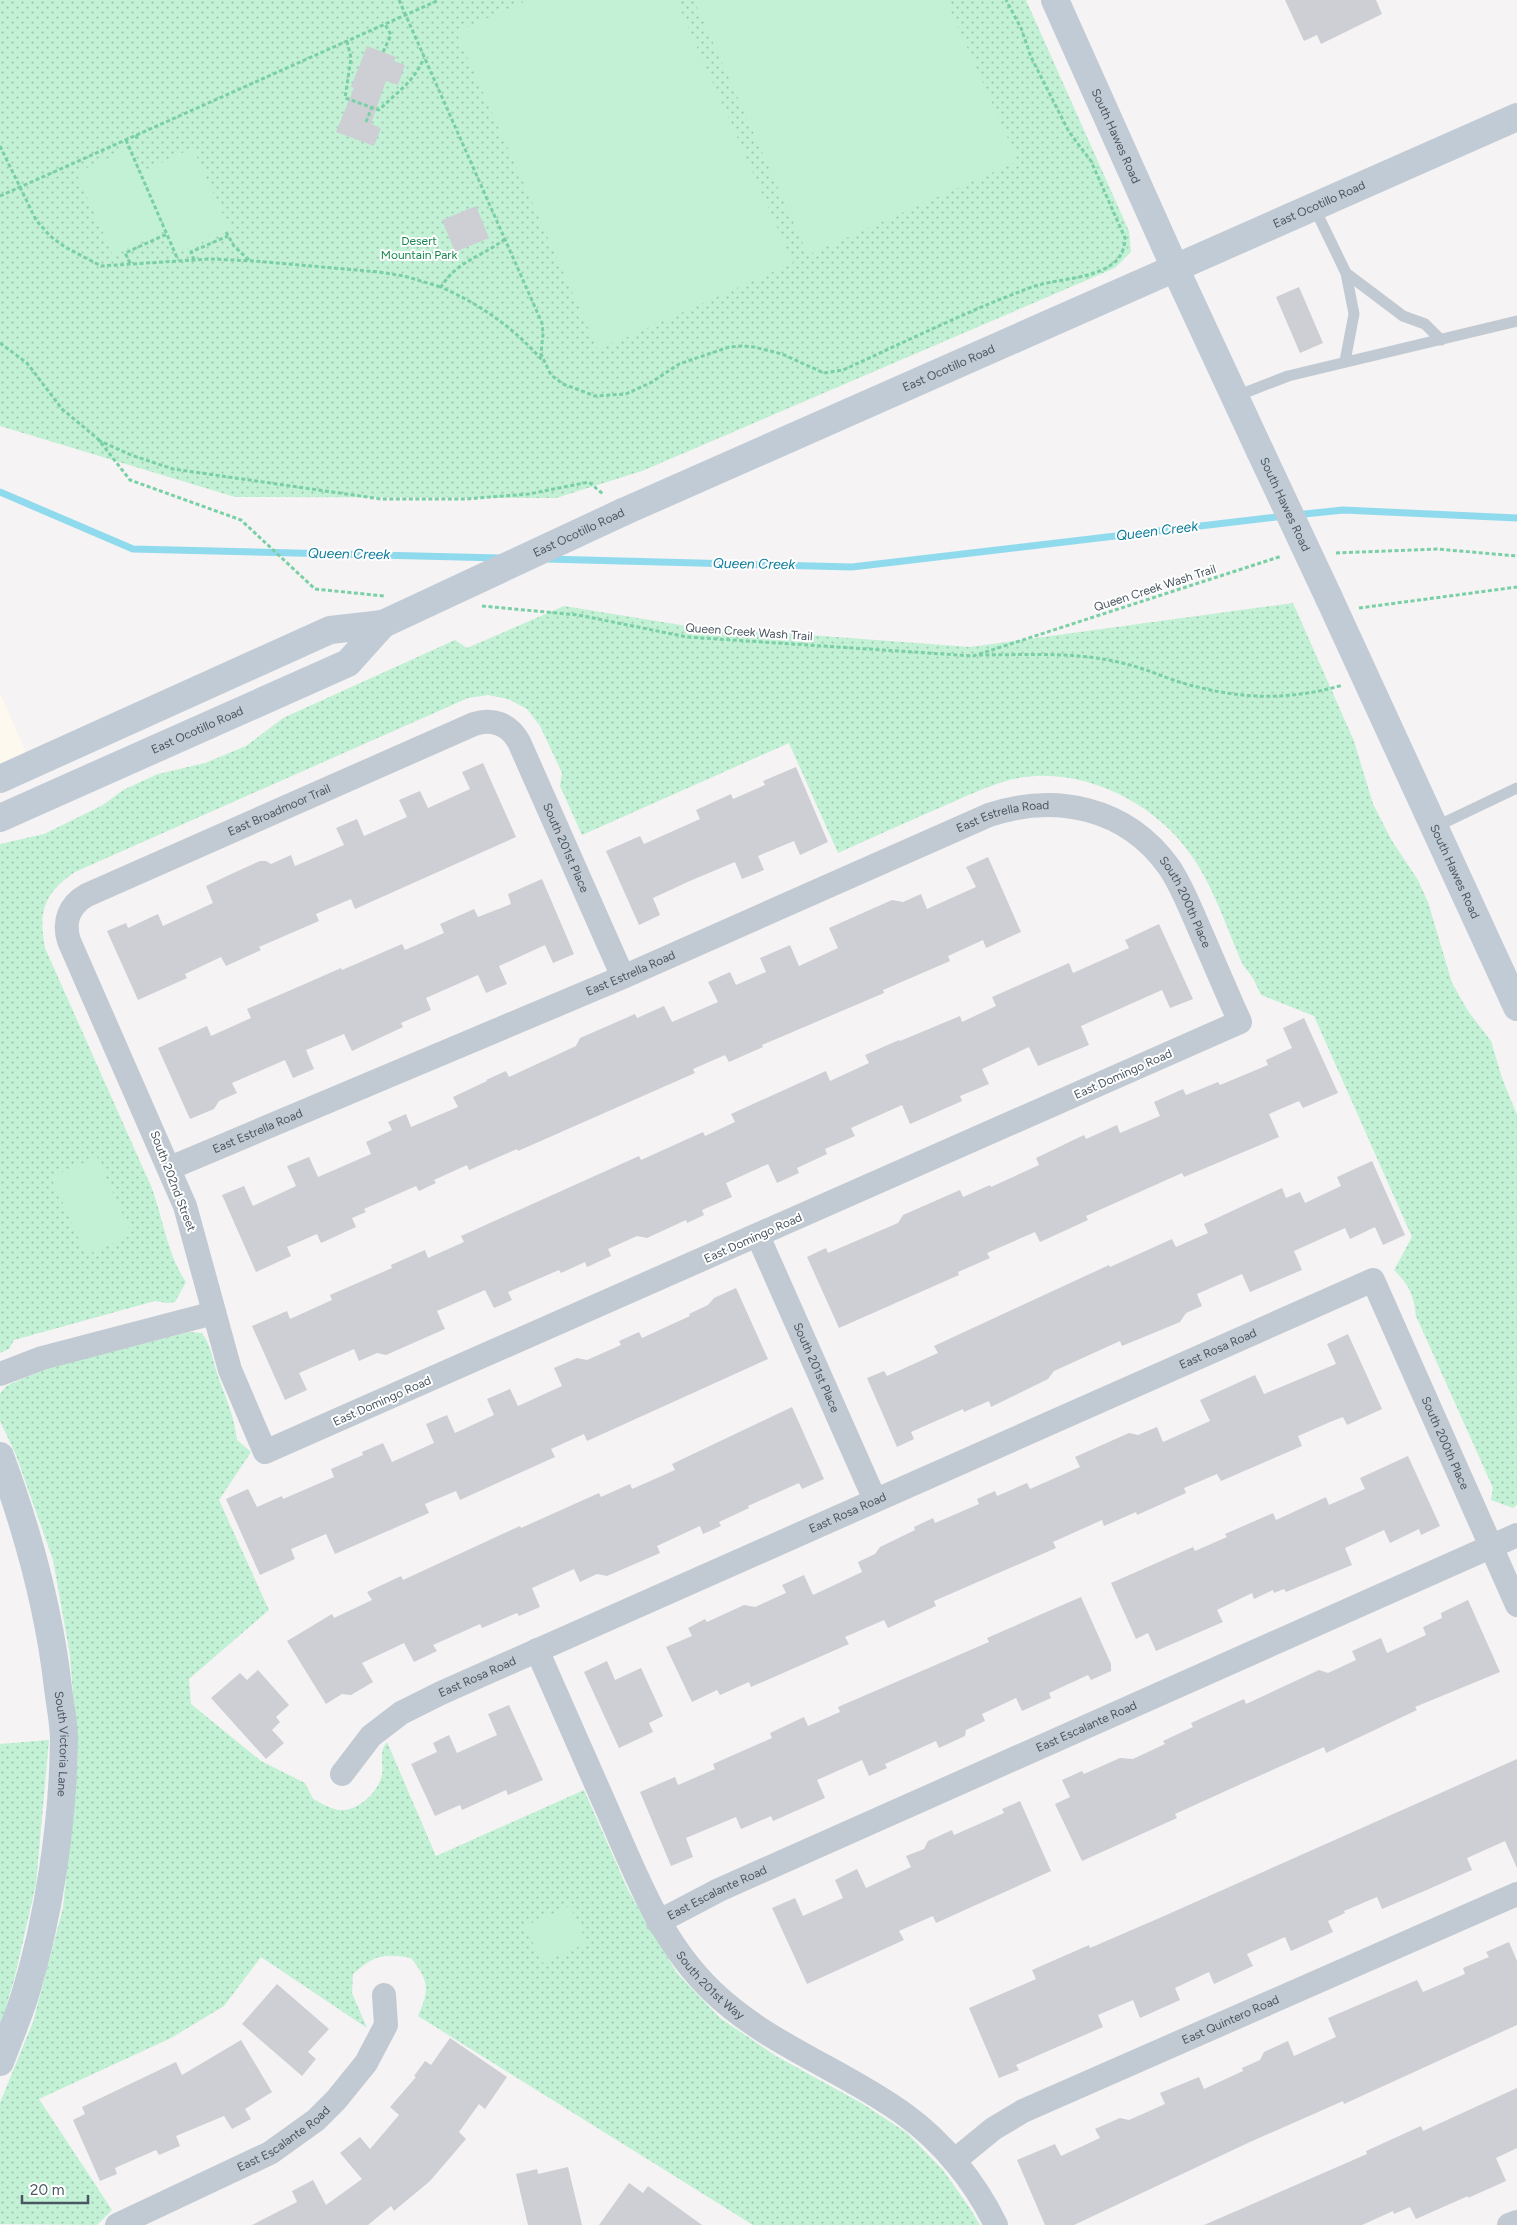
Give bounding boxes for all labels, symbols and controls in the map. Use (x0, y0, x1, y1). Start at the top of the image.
street label: South Hawes Road (1089, 86, 1143, 186)
street label: East Ocotillo Road (1271, 178, 1367, 231)
park label: Desert Mountain Park (381, 234, 457, 262)
street label: East Ocotillo Road (900, 342, 997, 395)
street label: South Hawes Road (1257, 455, 1313, 554)
street label: East Ocotillo Road (531, 505, 627, 560)
water label: Queen Creek (1115, 517, 1200, 544)
water label: Queen Creek (308, 545, 391, 563)
water label: Queen Creek (713, 555, 796, 573)
street label: Queen Creek Wash Trail (1092, 562, 1218, 614)
street label: Queen Creek Wash Trail (685, 621, 813, 643)
street label: East Ocotillo Road (149, 704, 246, 757)
street label: East Broadmoor Trail (226, 781, 333, 839)
street label: East Estrella Road (954, 798, 1049, 836)
street label: South 201st Place (540, 801, 592, 895)
street label: South Hawes Road (1427, 822, 1482, 921)
street label: South 200th Place (1157, 854, 1214, 950)
street label: East Estrella Road (584, 948, 678, 999)
street label: East Domingo Road (1072, 1046, 1174, 1102)
street label: East Estrella Road (210, 1106, 305, 1156)
street label: South 202nd Street (147, 1129, 199, 1234)
street label: East Domingo Road (702, 1210, 804, 1266)
street label: South 201st Place (790, 1321, 842, 1415)
street label: East Rosa Road (1177, 1326, 1259, 1372)
street label: East Domingo Road (331, 1373, 433, 1429)
street label: South 200th Place (1418, 1394, 1472, 1492)
street label: East Rosa Road (807, 1490, 888, 1536)
street label: East Rosa Road (436, 1654, 518, 1700)
street label: South Victoria Lane (51, 1690, 71, 1798)
street label: East Escalante Road (1034, 1698, 1139, 1755)
street label: East Escalante Road (665, 1863, 769, 1923)
street label: South 201st Way (673, 1948, 748, 2023)
street label: East Quintero Road (1180, 1992, 1281, 2047)
street label: East Escalante Road (235, 2103, 333, 2174)
scale bar (22, 2172, 89, 2204)
text: 20 m (30, 2181, 64, 2199)

